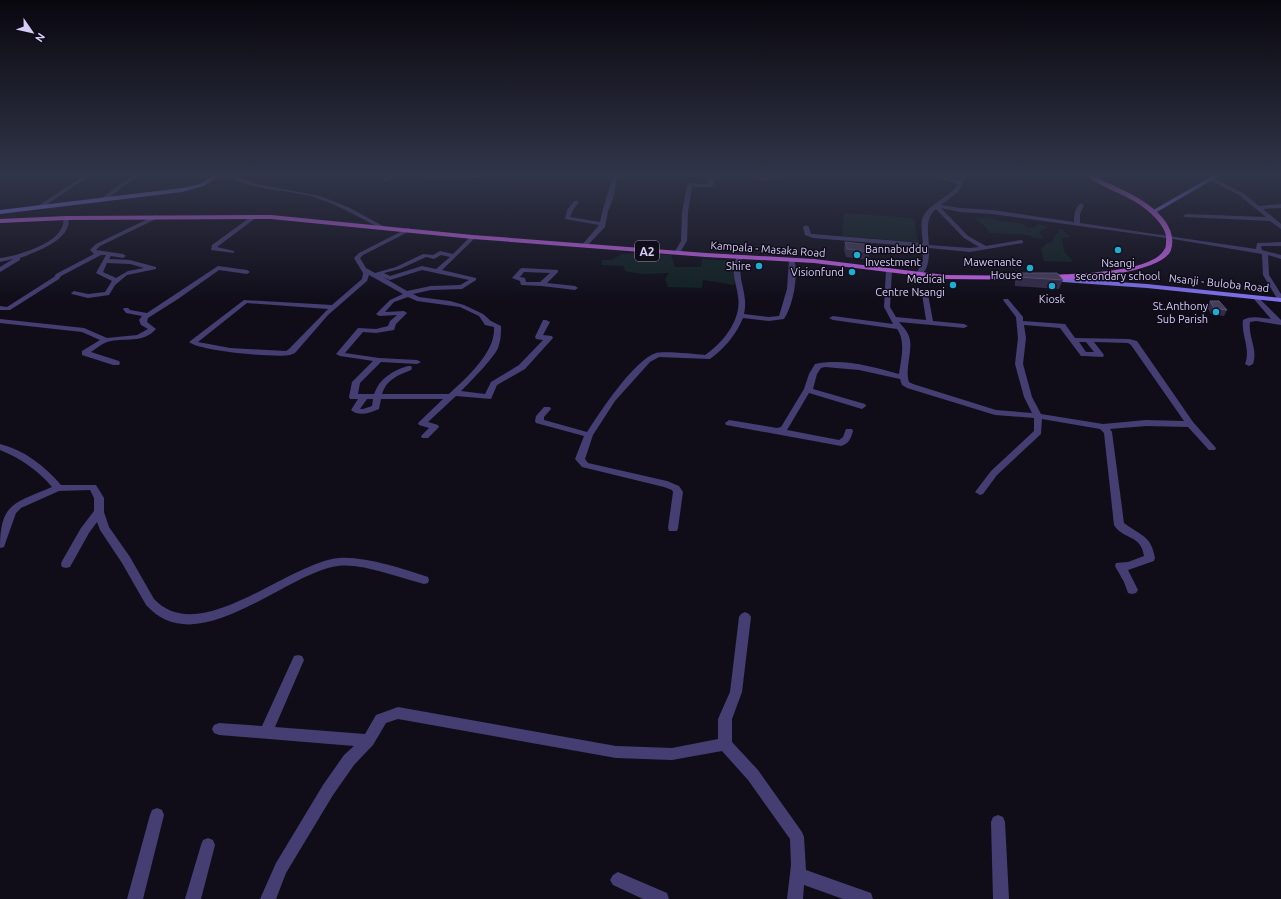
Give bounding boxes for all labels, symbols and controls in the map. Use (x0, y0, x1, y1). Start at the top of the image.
north arrow (12, 12, 52, 52)
text: N (33, 31, 48, 44)
street label: Kampala - Masaka Road (710, 239, 826, 259)
road number: A2 (635, 241, 659, 261)
place label: Bannabuddu Investment (865, 243, 928, 268)
marker: Nsangi secondary school (1113, 245, 1123, 255)
marker: Bannabuddu Investment (852, 250, 862, 260)
place label: Mawenante House (964, 256, 1022, 281)
place label: Nsangi secondary school (1076, 257, 1161, 282)
place label: Shire (726, 260, 751, 272)
marker: Shire (754, 261, 764, 271)
marker: Mawenante House (1025, 263, 1035, 273)
place label: Visionfund (791, 266, 844, 278)
marker: Visionfund (847, 267, 857, 277)
street label: Nsanji - Buloba Road (1168, 272, 1270, 294)
place label: Medical Centre Nsangi (875, 273, 945, 298)
marker: Medical Centre Nsangi (948, 280, 958, 290)
marker: Kiosk (1047, 281, 1057, 291)
place label: Kiosk (1039, 293, 1066, 305)
place label: St.Anthony Sub Parish (1153, 300, 1209, 325)
marker: St.Anthony Sub Parish (1211, 307, 1221, 317)

